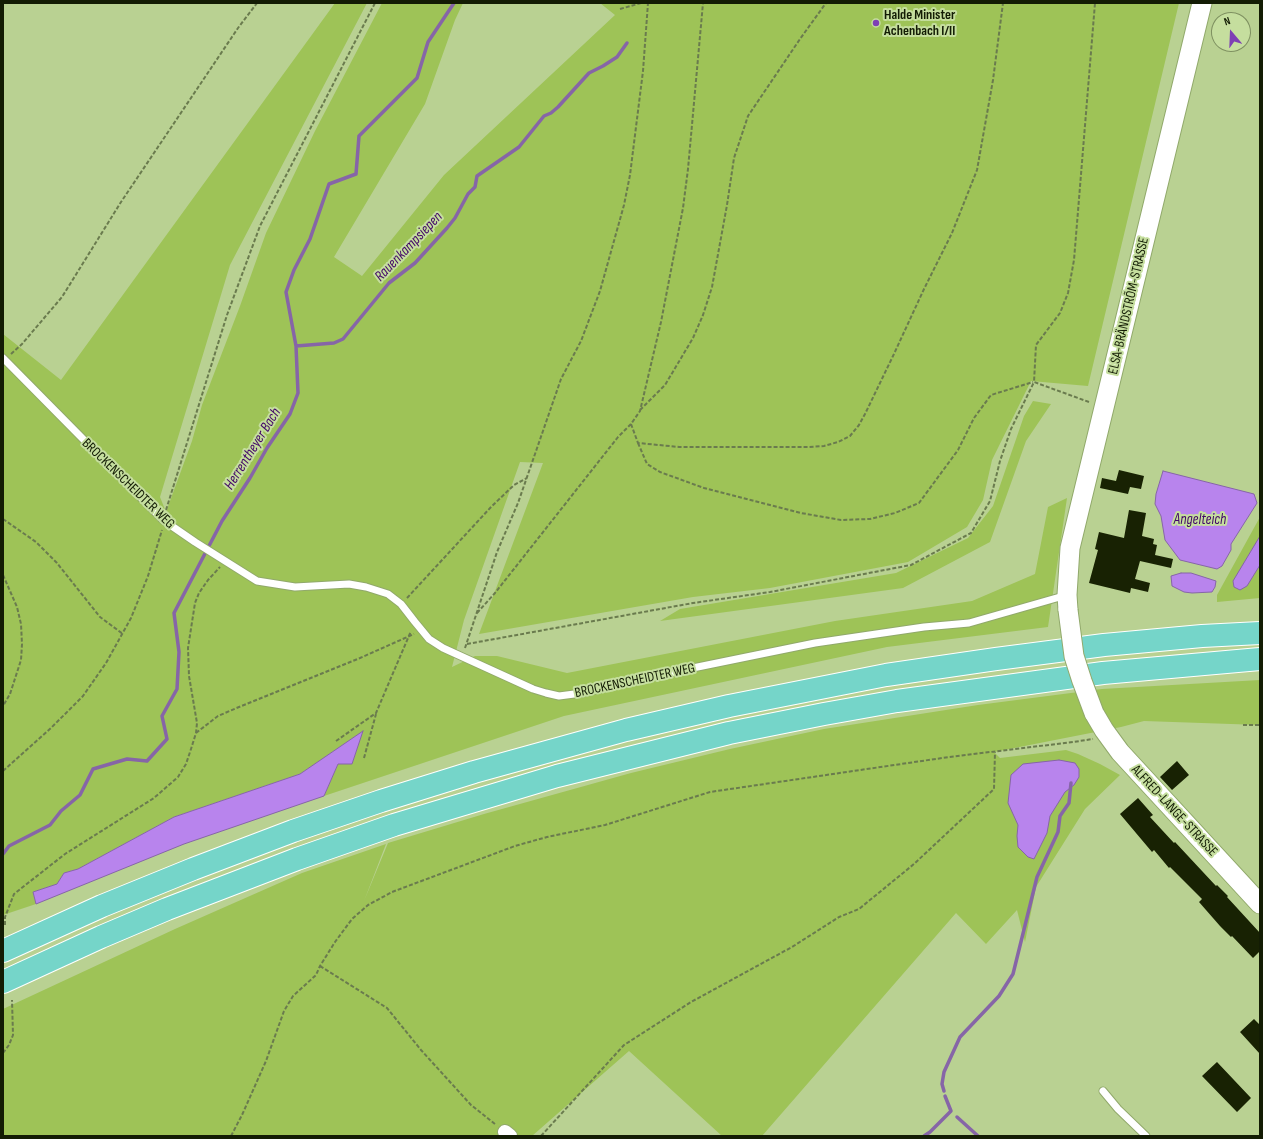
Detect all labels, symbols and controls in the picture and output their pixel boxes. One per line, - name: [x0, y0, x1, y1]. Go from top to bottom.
- place label: Halde Minister Achenbach I/II: [884, 7, 955, 40]
- north arrow: [1211, 12, 1251, 52]
- text: N: [1222, 14, 1232, 28]
- marker: Halde Minister Achenbach I/II: [871, 18, 881, 28]
- water label: Rauenkampsiepen: [371, 208, 447, 286]
- street label: ELSA-BRÄNDSTRÖM-STRASSE: [1105, 236, 1153, 376]
- water label: Herrentheyer Bach: [221, 405, 285, 493]
- street label: BROCKENSCHEIDTER WEG: [78, 435, 178, 533]
- water label: Angelteich: [1174, 511, 1226, 529]
- street label: BROCKENSCHEIDTER WEG: [573, 660, 697, 702]
- street label: ALFRED-LANGE-STRASSE: [1127, 762, 1221, 860]

